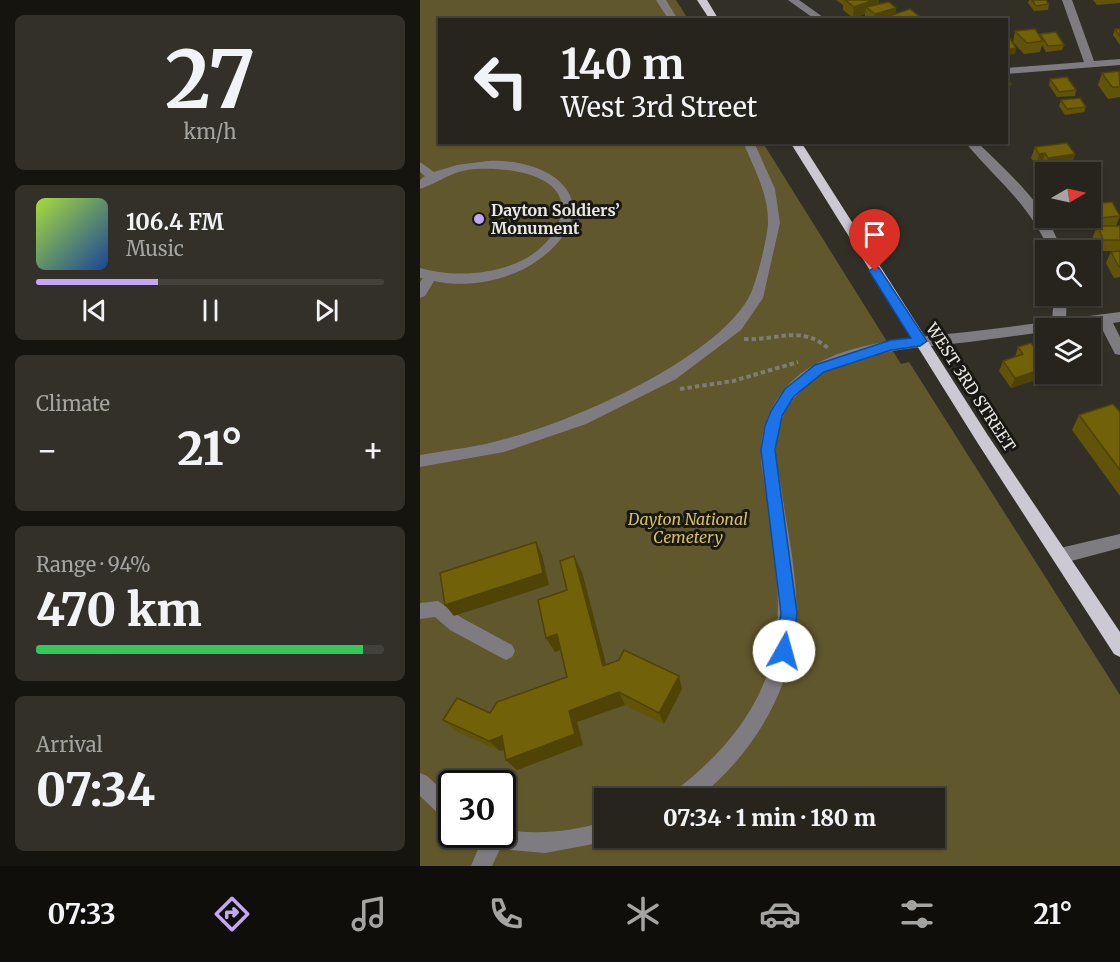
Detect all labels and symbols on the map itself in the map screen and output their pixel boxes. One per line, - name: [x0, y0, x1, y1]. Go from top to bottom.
- north arrow: [1035, 162, 1101, 228]
- place label: Dayton Soldiers’ Monument: [491, 200, 620, 238]
- pin: [849, 209, 900, 271]
- marker: Dayton Soldiers’ Monument: [472, 212, 486, 226]
- street label: WEST 3RD STREET: [921, 318, 1020, 455]
- park label: Dayton National Cemetery: [627, 509, 748, 547]
- position arrow: [752, 619, 816, 683]
- speed limit sign: 30: [438, 770, 516, 848]

